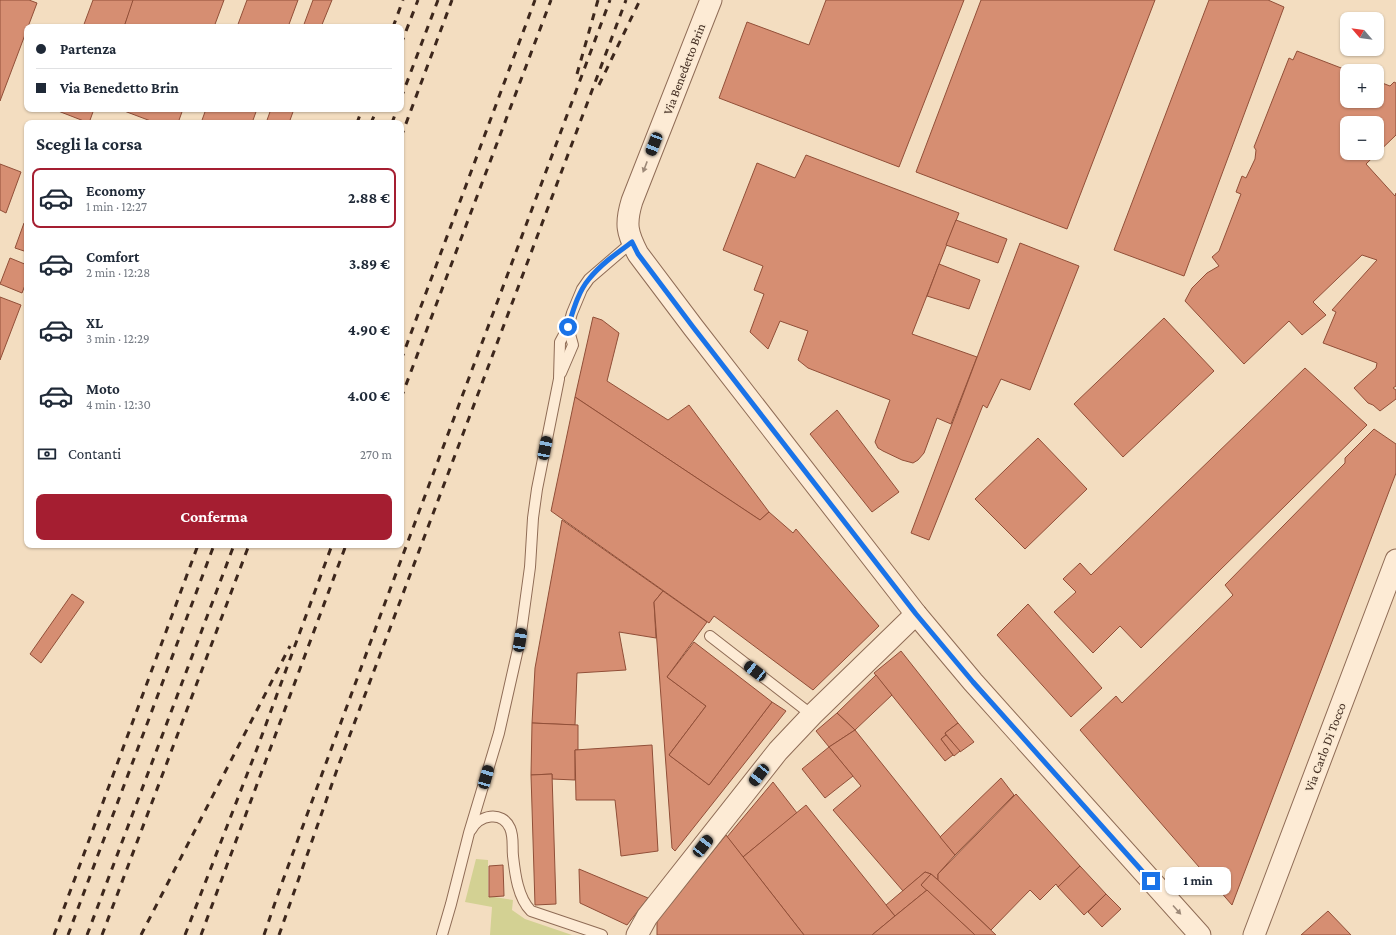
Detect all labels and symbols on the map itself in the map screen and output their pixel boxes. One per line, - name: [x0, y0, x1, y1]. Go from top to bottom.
- north arrow: [1340, 12, 1384, 56]
- street label: Via Benedetto Brin: [660, 21, 708, 117]
- car: [644, 131, 664, 157]
- one-way arrow: [642, 161, 648, 173]
- route start: [559, 318, 577, 336]
- car: [537, 435, 553, 461]
- car: [512, 627, 528, 653]
- car: [742, 659, 768, 683]
- street label: Via Carlo Di Tocco: [1301, 700, 1349, 794]
- car: [747, 762, 771, 788]
- car: [477, 764, 495, 790]
- car: [691, 833, 715, 859]
- callout: 1 min: [1165, 867, 1231, 895]
- route end: [1142, 872, 1160, 890]
- one-way arrow: [1173, 904, 1182, 915]

